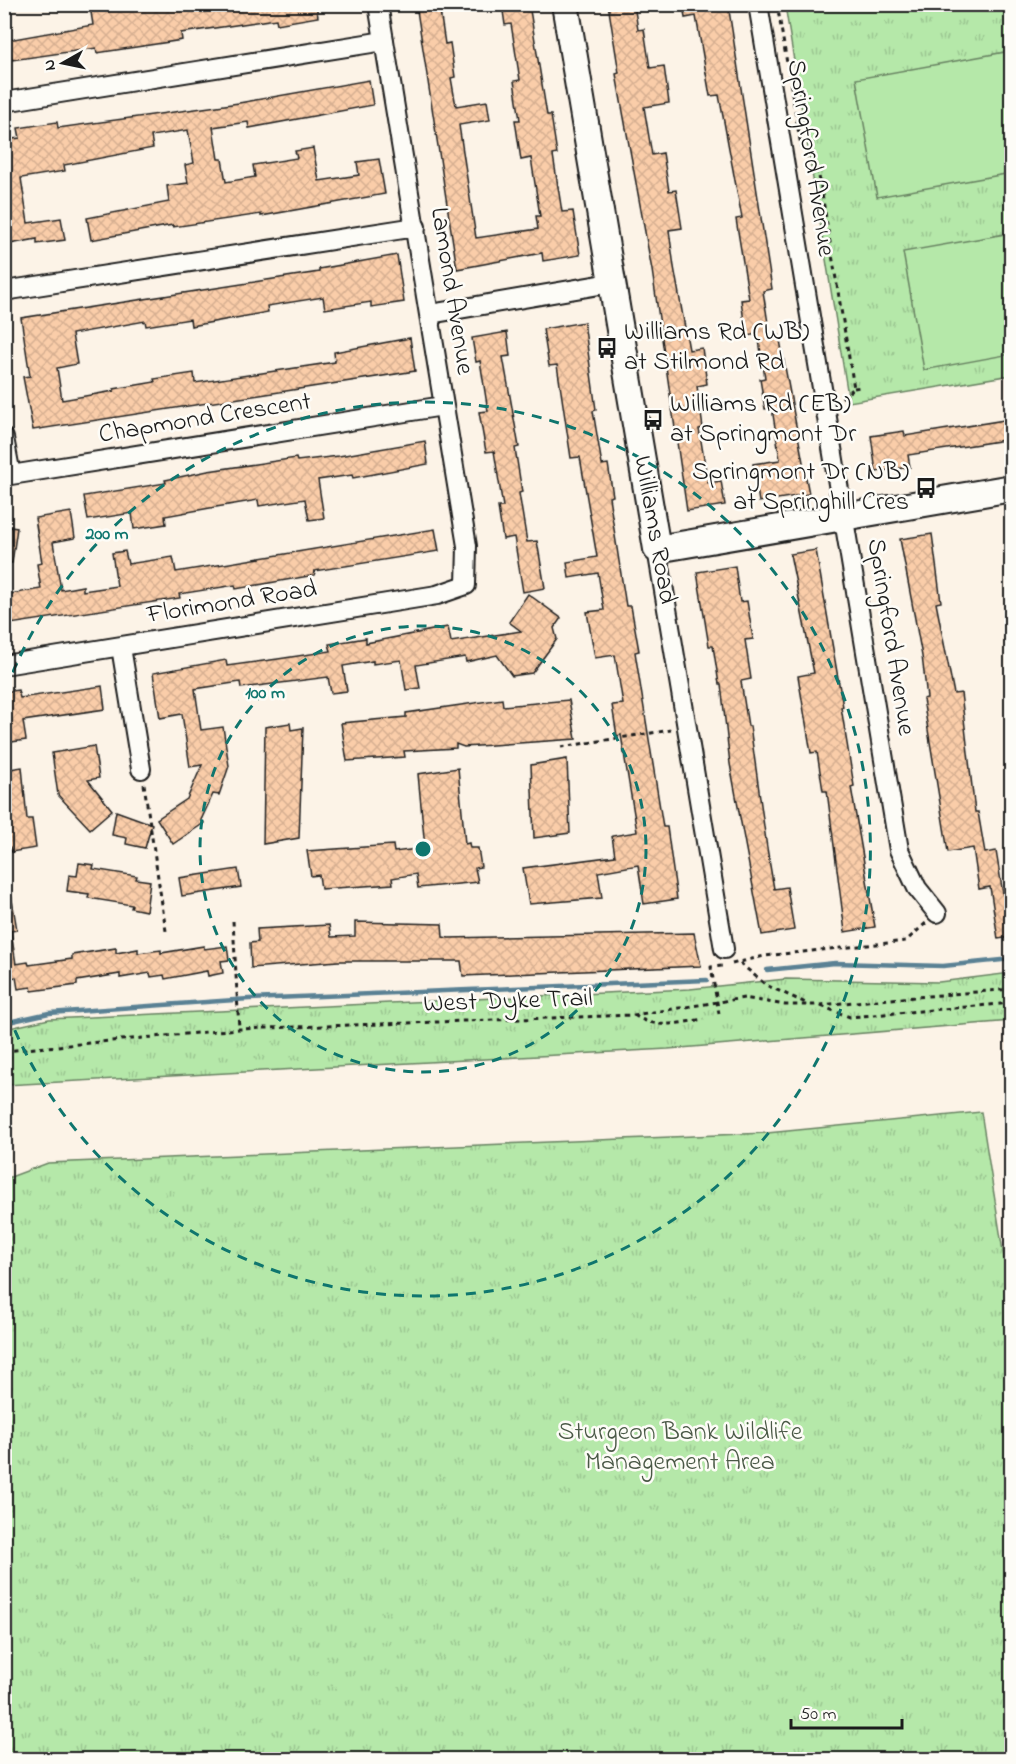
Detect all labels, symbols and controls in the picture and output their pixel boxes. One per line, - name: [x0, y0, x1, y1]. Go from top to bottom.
- north arrow: [33, 33, 93, 93]
- street label: Springford Avenue: [776, 57, 844, 260]
- text: N: [37, 58, 63, 72]
- street label: Lamond Avenue: [419, 205, 483, 378]
- place label: Williams Rd (WB) at Stilmond Rd: [624, 314, 810, 382]
- bus stop icon: Williams Rd (WB) at Stilmond Rd: [595, 336, 619, 360]
- street label: Chapmond Crescent: [96, 383, 314, 455]
- place label: Williams Rd (EB) at Springmont Dr: [670, 386, 857, 454]
- bus stop icon: Williams Rd (EB) at Springmont Dr: [641, 408, 665, 432]
- street label: Williams Road: [622, 453, 686, 608]
- place label: Springmont Dr (NB) at Springhill Cres: [692, 454, 909, 522]
- bus stop icon: Springmont Dr (NB) at Springhill Cres: [914, 476, 938, 500]
- text: 200 m: [85, 522, 129, 548]
- street label: Springford Avenue: [856, 536, 924, 739]
- street label: Florimond Road: [143, 571, 320, 635]
- text: 100 m: [245, 681, 285, 707]
- centre of rings: [413, 839, 433, 859]
- street label: West Dyke Trail: [423, 980, 593, 1024]
- park label: Sturgeon Bank Wildlife Management Area: [558, 1414, 803, 1482]
- scale bar: [791, 1692, 902, 1730]
- text: 50 m: [800, 1702, 837, 1728]

